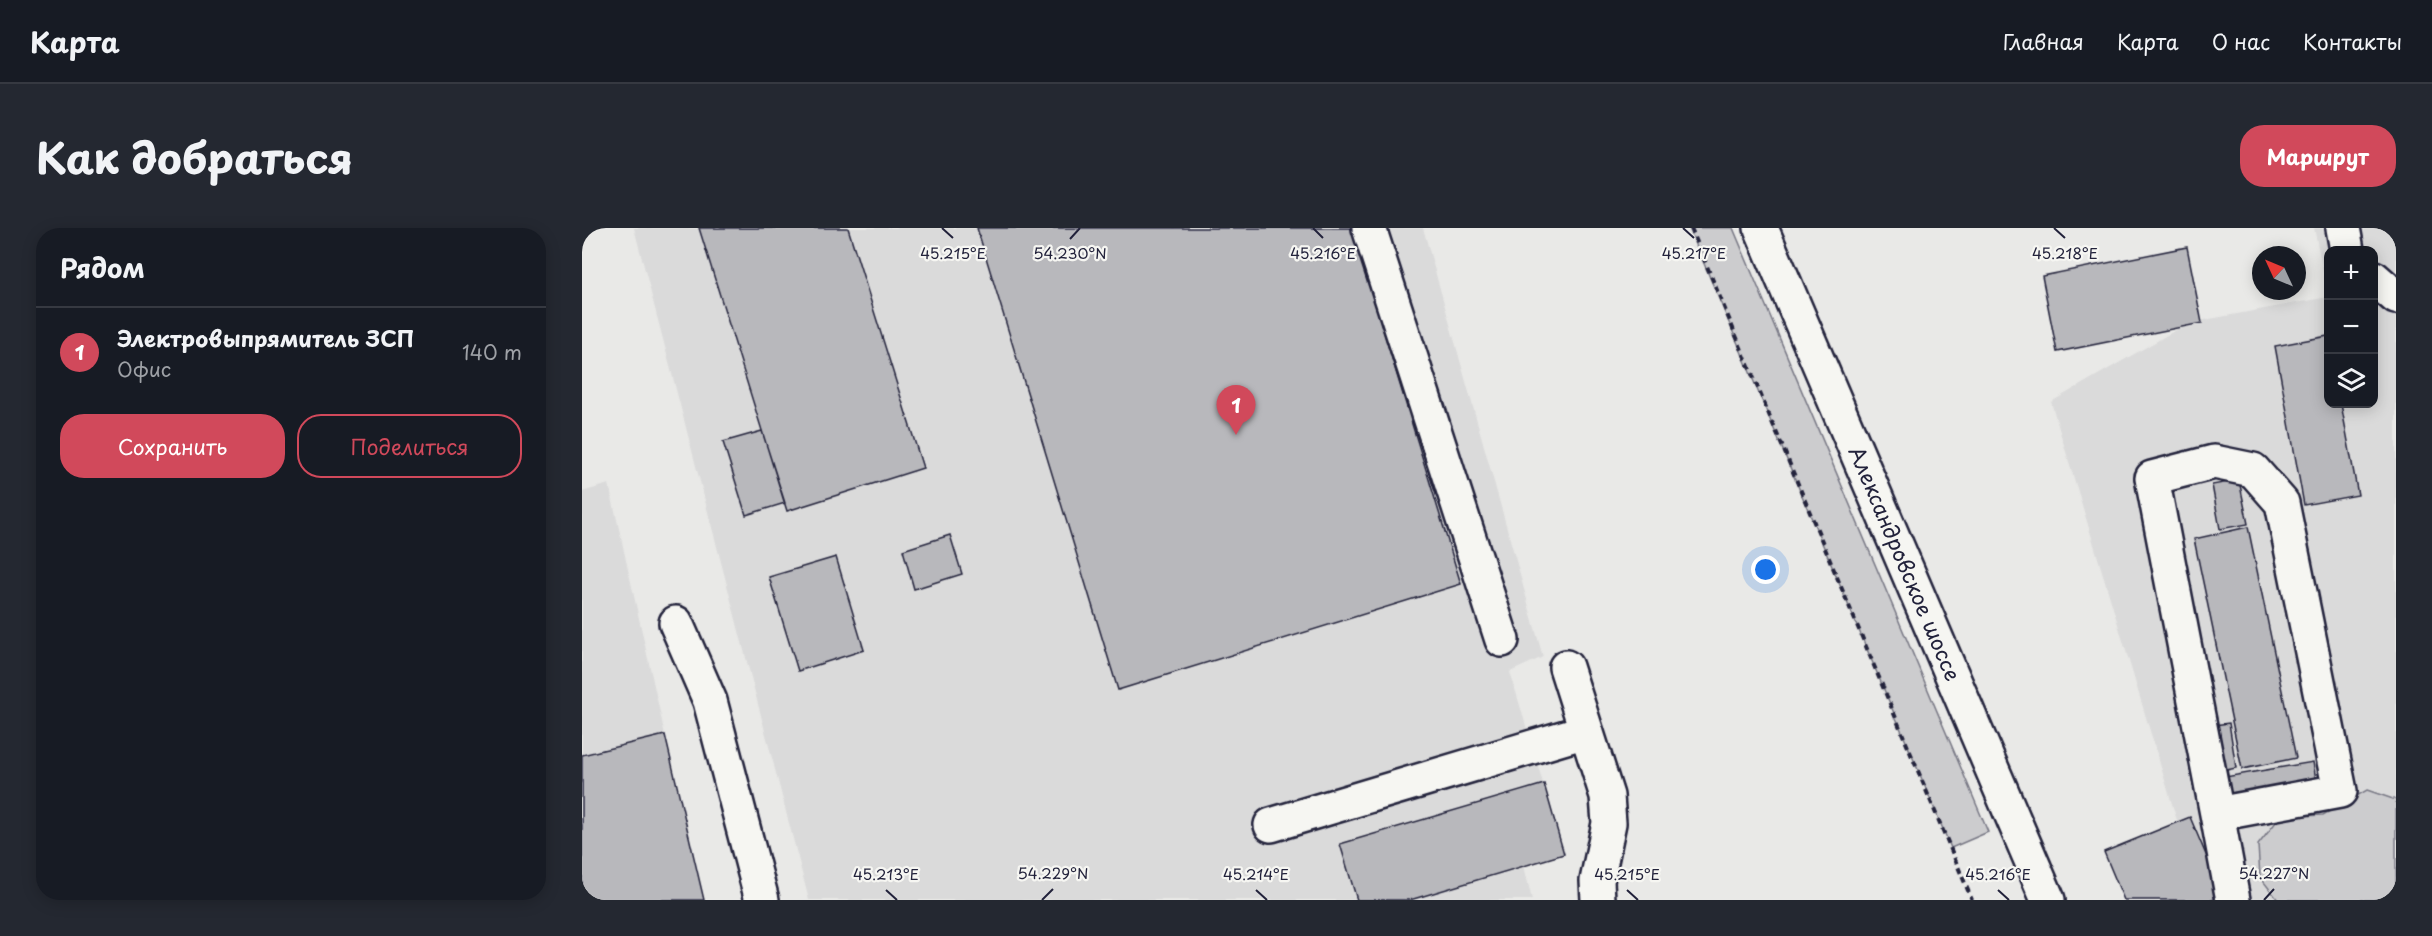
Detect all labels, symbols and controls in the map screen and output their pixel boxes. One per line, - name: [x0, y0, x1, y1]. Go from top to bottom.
- text: Карта: [30, 20, 120, 63]
- text: Главная: [2003, 25, 2084, 57]
- text: Карта: [2117, 25, 2179, 57]
- text: О нас: [2212, 25, 2270, 57]
- text: Контакты: [2303, 25, 2402, 57]
- text: Как добраться: [36, 125, 353, 188]
- button: Маршрут: [2240, 125, 2396, 187]
- text: 45.215°E: [920, 241, 986, 264]
- text: 54.230°N: [1033, 241, 1107, 264]
- text: 45.216°E: [1290, 241, 1356, 264]
- text: 45.217°E: [1662, 241, 1726, 264]
- text: 45.218°E: [2032, 241, 2098, 264]
- north arrow: [2252, 246, 2306, 300]
- map controls: [2324, 246, 2378, 408]
- button: +: [2324, 246, 2378, 300]
- text: Рядом: [60, 248, 145, 287]
- button: −: [2324, 300, 2378, 354]
- text: Электровыпрямитель ЗСП: [117, 321, 414, 354]
- text: 1: [75, 337, 84, 367]
- text: 140 m: [462, 337, 522, 367]
- text: Офис: [117, 354, 171, 384]
- button: layers: [2324, 354, 2378, 408]
- pin: 1: [1216, 386, 1256, 435]
- button: Сохранить: [60, 414, 285, 478]
- button: Поделиться: [297, 414, 522, 478]
- street label: Александровское шоссе: [1842, 441, 1970, 686]
- your location: [1751, 555, 1780, 584]
- text: 54.229°N: [1018, 861, 1089, 884]
- text: 54.227°N: [2239, 861, 2309, 884]
- text: 45.213°E: [853, 862, 919, 885]
- text: 45.214°E: [1223, 862, 1289, 885]
- text: 45.215°E: [1594, 862, 1660, 885]
- text: 45.216°E: [1965, 862, 2031, 885]

